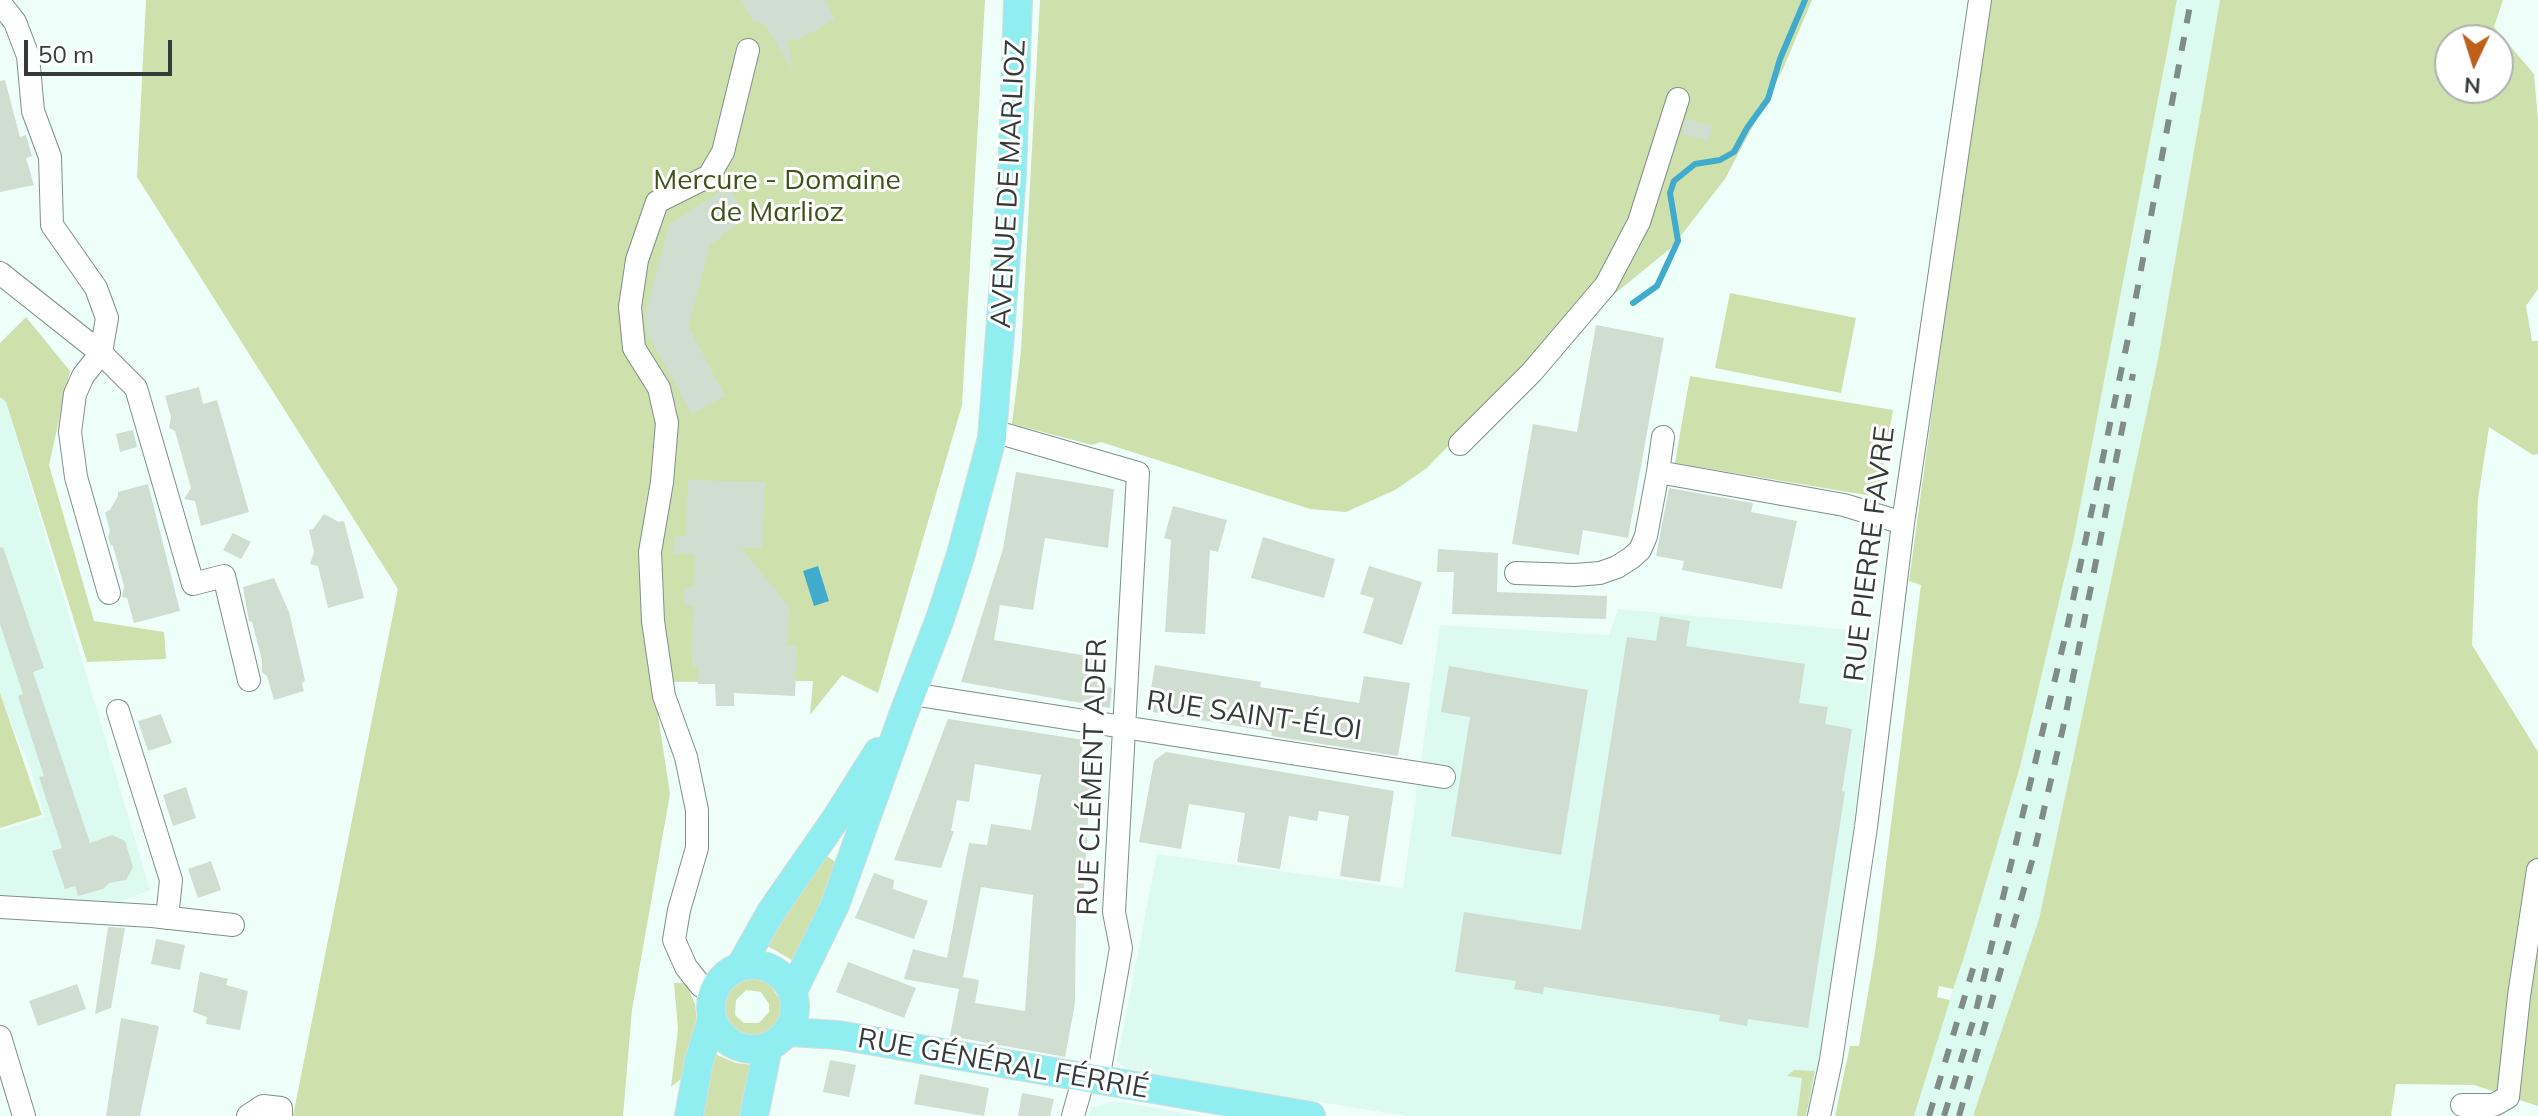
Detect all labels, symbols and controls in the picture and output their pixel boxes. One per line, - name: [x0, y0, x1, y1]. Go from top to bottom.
- scale bar: [28, 24, 176, 74]
- north arrow: [2434, 24, 2514, 104]
- text: 50 m: [38, 39, 94, 69]
- street label: AVENUE DE MARLIOZ: [985, 39, 1033, 329]
- text: N: [2463, 71, 2482, 100]
- park label: Mercure - Domaine de Marlioz: [653, 164, 901, 230]
- street label: RUE PIERRE FAVRE: [1838, 425, 1902, 683]
- street label: RUE CLÉMENT ADER: [1071, 638, 1115, 916]
- street label: RUE SAINT-ÉLOI: [1144, 684, 1364, 748]
- street label: RUE GÉNÉRAL FÉRRIÉ: [855, 1022, 1151, 1106]

